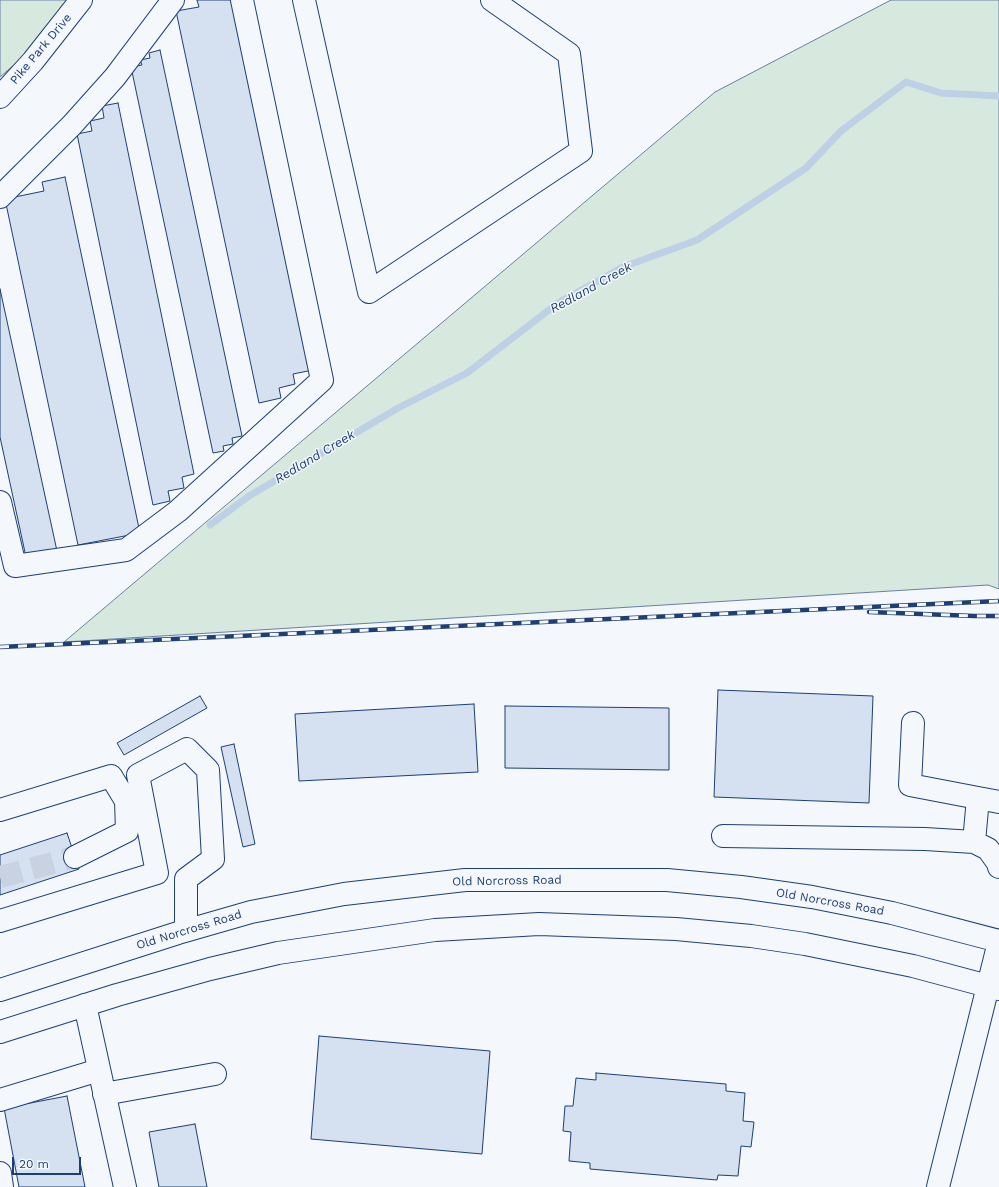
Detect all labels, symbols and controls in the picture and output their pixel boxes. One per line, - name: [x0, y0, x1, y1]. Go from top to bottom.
- street label: Pike Park Drive: [7, 11, 75, 87]
- water label: Redland Creek: [547, 259, 635, 317]
- water label: Redland Creek: [272, 427, 358, 487]
- street label: Old Norcross Road: [452, 873, 562, 889]
- street label: Old Norcross Road: [775, 885, 885, 919]
- street label: Old Norcross Road: [135, 907, 243, 953]
- scale bar: [14, 1149, 83, 1175]
- text: 20 m: [19, 1157, 49, 1171]

